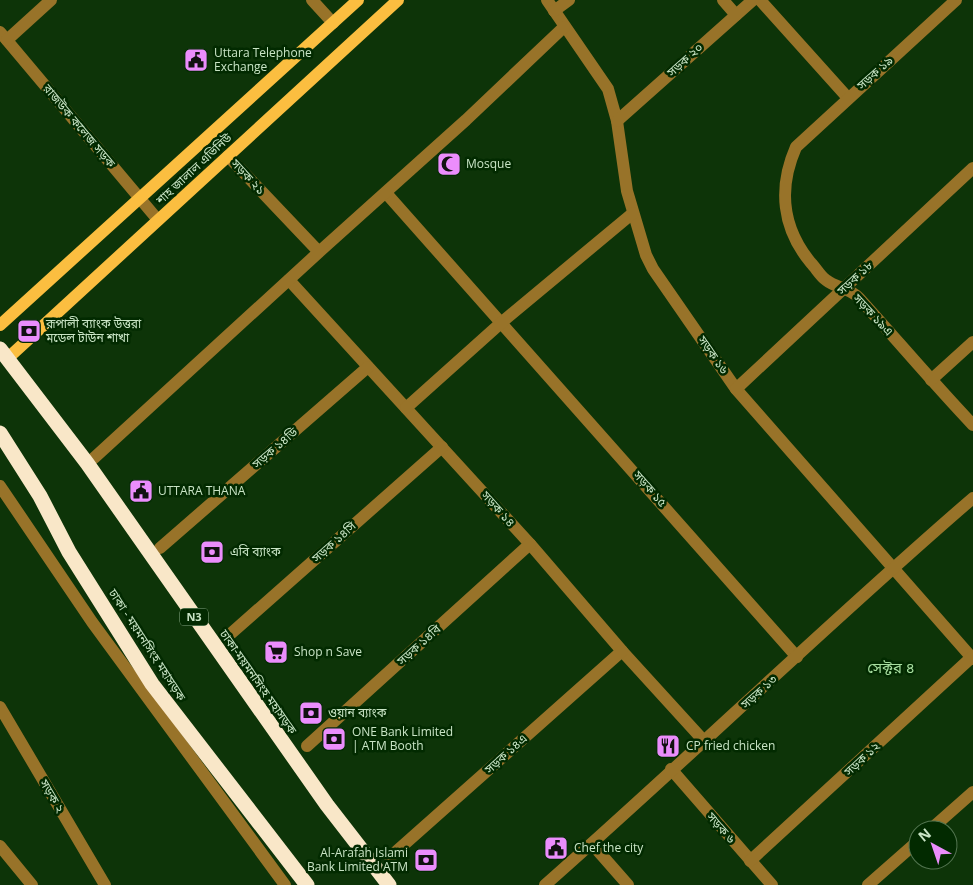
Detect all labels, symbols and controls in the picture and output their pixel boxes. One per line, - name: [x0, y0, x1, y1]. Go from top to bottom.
- street label: সড়ক ২০: [662, 39, 706, 81]
- place label: Uttara Telephone Exchange: [214, 44, 312, 75]
- public building icon: Uttara Telephone Exchange: [183, 47, 209, 73]
- street label: সড়ক ১৯: [852, 52, 896, 94]
- street label: রাজউক কলেজ সড়ক: [39, 80, 120, 171]
- street label: শাহ জালাল এভিনিউ: [151, 129, 235, 209]
- mosque icon: Mosque: [436, 151, 462, 177]
- street label: সড়ক ২১: [227, 154, 269, 198]
- place label: Mosque: [466, 155, 511, 172]
- street label: সড়ক ১৮: [832, 257, 876, 299]
- street label: সড়ক ১৯এ: [849, 289, 897, 339]
- place label: রূপালী ব্যাংক উত্তরা মডেল টাউন শাখা: [45, 315, 142, 346]
- bank icon: রূপালী ব্যাংক উত্তরা মডেল টাউন শাখা: [16, 318, 42, 344]
- street label: সড়ক ১৬: [694, 331, 733, 377]
- street label: সড়ক ১৪ডি: [248, 423, 301, 473]
- street label: সড়ক ১৫: [629, 466, 671, 510]
- public building icon: UTTARA THANA: [128, 478, 154, 504]
- place label: UTTARA THANA: [158, 482, 246, 499]
- street label: সড়ক ১৪: [477, 486, 519, 530]
- street label: সড়ক ১৪সি: [307, 517, 360, 567]
- bank icon: এবি ব্যাংক: [199, 539, 225, 565]
- place label: এবি ব্যাংক: [230, 543, 281, 560]
- street label: ঢাকা - ময়মনসিংহ মহাসড়ক: [104, 585, 190, 704]
- road number: N3: [180, 608, 208, 626]
- street label: সড়ক ১৪বি: [392, 620, 445, 669]
- street label: ঢাকা-ময়মনসিংহ মহাসড়ক: [215, 625, 301, 738]
- supermarket icon: Shop n Save: [263, 639, 289, 665]
- place label: Shop n Save: [294, 643, 362, 660]
- district label: সেক্টর ৪: [867, 657, 915, 677]
- street label: সড়ক ১৩: [736, 671, 780, 713]
- bank icon: ওয়ান ব্যাংক: [298, 700, 324, 726]
- place label: ওয়ান ব্যাংক: [328, 704, 387, 721]
- place label: ONE Bank Limited | ATM Booth: [352, 723, 453, 754]
- bank icon: ONE Bank Limited | ATM Booth: [321, 726, 347, 752]
- street label: সড়ক ১৪এ: [480, 730, 531, 778]
- restaurant icon: CP fried chicken: [655, 733, 681, 759]
- place label: CP fried chicken: [686, 737, 775, 754]
- street label: সড়ক ১২: [839, 738, 883, 780]
- street label: সড়ক ২: [36, 775, 69, 816]
- street label: সড়ক ৬: [703, 808, 740, 847]
- north arrow: [908, 820, 958, 870]
- text: N: [914, 824, 935, 846]
- public building icon: Chef the city: [543, 835, 569, 861]
- place label: Chef the city: [574, 839, 644, 856]
- place label: Al-Arafah Islami Bank Limited ATM: [307, 844, 408, 875]
- bank icon: Al-Arafah Islami Bank Limited ATM: [413, 847, 439, 873]

